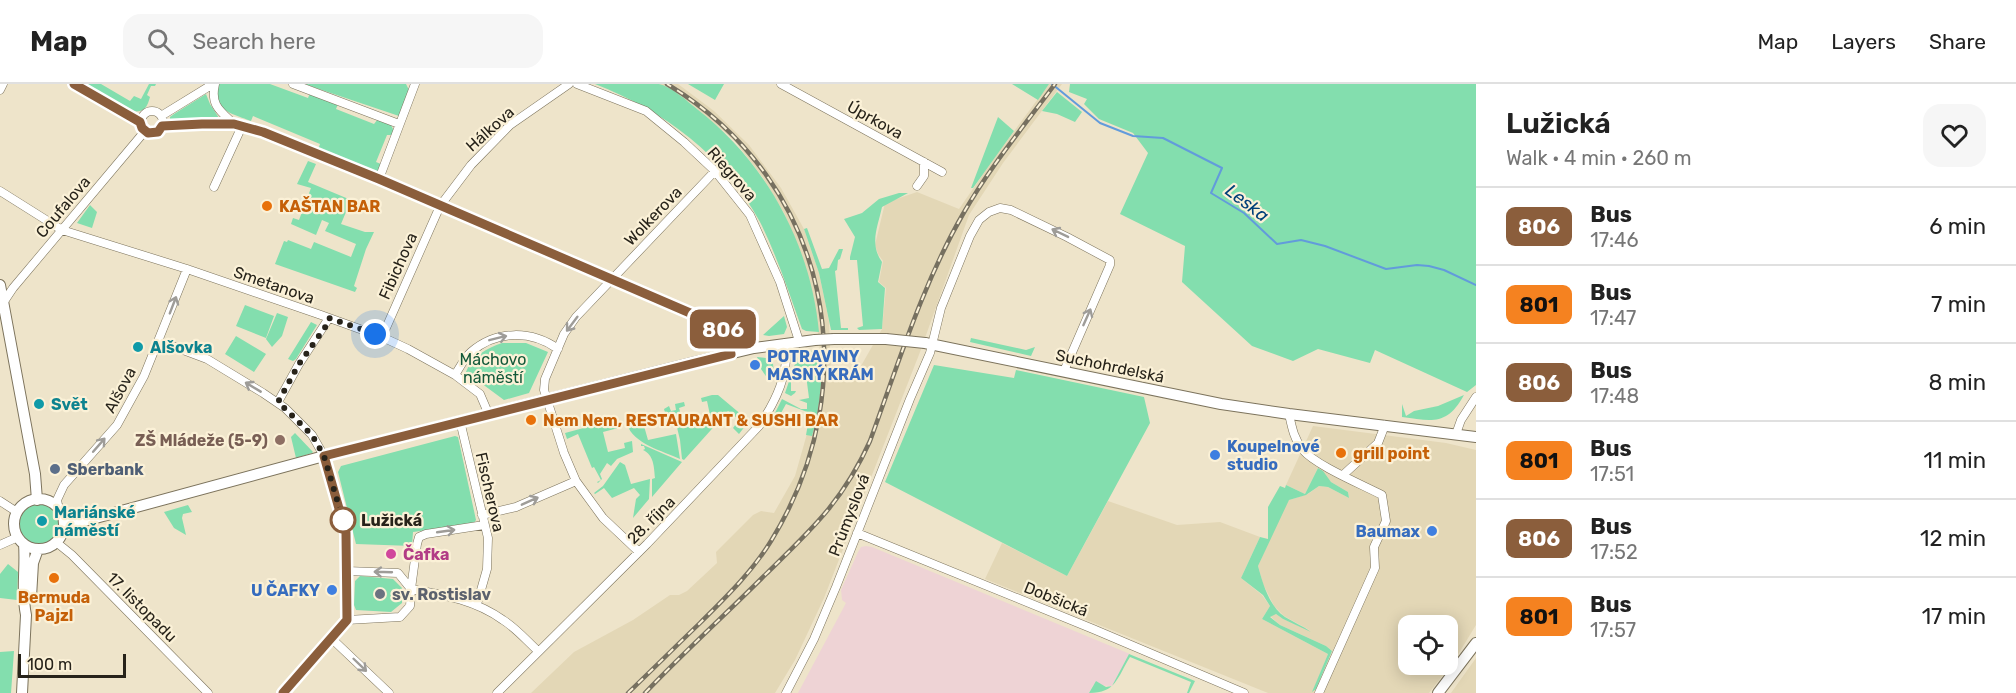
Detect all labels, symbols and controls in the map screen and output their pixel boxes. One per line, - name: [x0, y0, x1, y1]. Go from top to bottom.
- search box: [123, 14, 543, 68]
- text: Map: [30, 25, 87, 58]
- icon: search: [144, 25, 177, 58]
- text: Search here: [192, 28, 316, 55]
- text: Map: [1757, 29, 1798, 54]
- text: Layers: [1831, 29, 1896, 54]
- text: Share: [1929, 29, 1986, 54]
- street label: Úprkova: [844, 96, 907, 143]
- street label: Hálkova: [462, 102, 518, 156]
- button: heart: [1923, 104, 1986, 167]
- text: Lužická: [1506, 107, 1611, 140]
- street label: Riegrova: [703, 143, 761, 205]
- text: Walk · 4 min · 260 m: [1506, 146, 1692, 170]
- street label: Coufalova: [32, 172, 94, 242]
- water label: Leska: [1221, 180, 1273, 227]
- street label: Wolkerova: [620, 183, 686, 249]
- place label: KAŠTAN BAR: [279, 196, 380, 216]
- marker: KAŠTAN BAR: [260, 199, 274, 213]
- text: Bus: [1590, 201, 1632, 228]
- text: 6 min: [1929, 213, 1986, 240]
- text: 806: [1518, 214, 1560, 239]
- one-way arrow: [1051, 227, 1069, 239]
- text: 17:46: [1590, 228, 1639, 252]
- street label: Fibichova: [375, 229, 421, 303]
- street label: Smetanova: [231, 262, 317, 308]
- text: Bus: [1590, 279, 1632, 306]
- text: 7 min: [1931, 291, 1986, 318]
- text: 801: [1520, 292, 1558, 317]
- one-way arrow: [168, 296, 179, 315]
- text: 17:47: [1590, 306, 1636, 330]
- one-way arrow: [1082, 308, 1093, 327]
- line badge: 806: [688, 310, 758, 348]
- one-way arrow: [566, 315, 578, 331]
- text: 806: [702, 317, 744, 342]
- your location: [360, 319, 390, 349]
- one-way arrow: [488, 332, 507, 344]
- place label: Alšovka: [150, 338, 213, 357]
- marker: Alšovka: [131, 340, 145, 354]
- street label: Suchohrdelská: [1054, 345, 1166, 387]
- place label: POTRAVINY MASNÝ KRÁM: [767, 347, 874, 384]
- park label: Máchovo náměstí: [460, 350, 526, 387]
- text: Bus: [1590, 357, 1632, 384]
- marker: POTRAVINY MASNÝ KRÁM: [748, 358, 762, 372]
- street label: Alšova: [100, 364, 140, 416]
- text: 8 min: [1928, 369, 1986, 396]
- text: 806: [1518, 370, 1560, 395]
- one-way arrow: [245, 381, 262, 393]
- text: 17:48: [1590, 384, 1639, 408]
- place label: Svět: [51, 395, 88, 414]
- marker: Svět: [32, 397, 46, 411]
- place label: Nem Nem, RESTAURANT & SUSHI BAR: [543, 411, 838, 430]
- marker: Nem Nem, RESTAURANT & SUSHI BAR: [524, 413, 538, 427]
- place label: ZŠ Mládeže (5-9): [135, 430, 268, 450]
- marker: ZŠ Mládeže (5-9): [273, 433, 287, 447]
- text: Bus: [1590, 435, 1632, 462]
- place label: Koupelnové studio: [1227, 437, 1320, 474]
- one-way arrow: [92, 438, 106, 453]
- place label: grill point: [1353, 444, 1430, 463]
- marker: grill point: [1334, 446, 1348, 460]
- text: 11 min: [1924, 447, 1986, 474]
- marker: Koupelnové studio: [1208, 448, 1222, 462]
- text: 801: [1520, 448, 1558, 473]
- street label: Fischerova: [472, 450, 508, 534]
- place label: Sberbank: [67, 460, 144, 479]
- marker: Sberbank: [48, 462, 62, 476]
- text: 17:51: [1590, 462, 1634, 486]
- street label: Průmyslová: [825, 471, 873, 559]
- street label: 28. října: [623, 492, 679, 548]
- one-way arrow: [520, 495, 538, 507]
- place label: Mariánské náměstí: [54, 503, 136, 540]
- marker: Lužická: [330, 507, 356, 533]
- place label: Lužická: [361, 511, 422, 530]
- text: Bus: [1590, 513, 1632, 540]
- marker: Mariánské náměstí: [35, 514, 49, 528]
- place label: Baumax: [1356, 522, 1421, 541]
- marker: Baumax: [1425, 524, 1439, 538]
- text: 12 min: [1920, 525, 1986, 552]
- one-way arrow: [435, 526, 455, 537]
- text: 806: [1518, 526, 1560, 551]
- text: 17:52: [1590, 540, 1638, 564]
- place label: Čafka: [403, 544, 449, 564]
- marker: Čafka: [384, 547, 398, 561]
- one-way arrow: [374, 566, 394, 578]
- street label: 17. listopadu: [103, 568, 181, 646]
- marker: Bermuda Pajzl: [47, 571, 61, 585]
- street label: Dobšická: [1021, 578, 1091, 620]
- place label: U ČAFKY: [251, 580, 320, 600]
- marker: U ČAFKY: [325, 583, 339, 597]
- place label: sv. Rostislav: [392, 585, 491, 604]
- marker: sv. Rostislav: [373, 587, 387, 601]
- place label: Bermuda Pajzl: [18, 588, 90, 625]
- text: Bus: [1590, 591, 1632, 618]
- text: 17 min: [1922, 603, 1986, 630]
- text: 801: [1520, 604, 1558, 629]
- map controls: [1398, 615, 1458, 675]
- button: locate: [1398, 615, 1458, 675]
- text: 17:57: [1590, 618, 1636, 642]
- scale bar: [18, 651, 126, 678]
- text: 100 m: [27, 655, 72, 674]
- one-way arrow: [353, 658, 368, 673]

